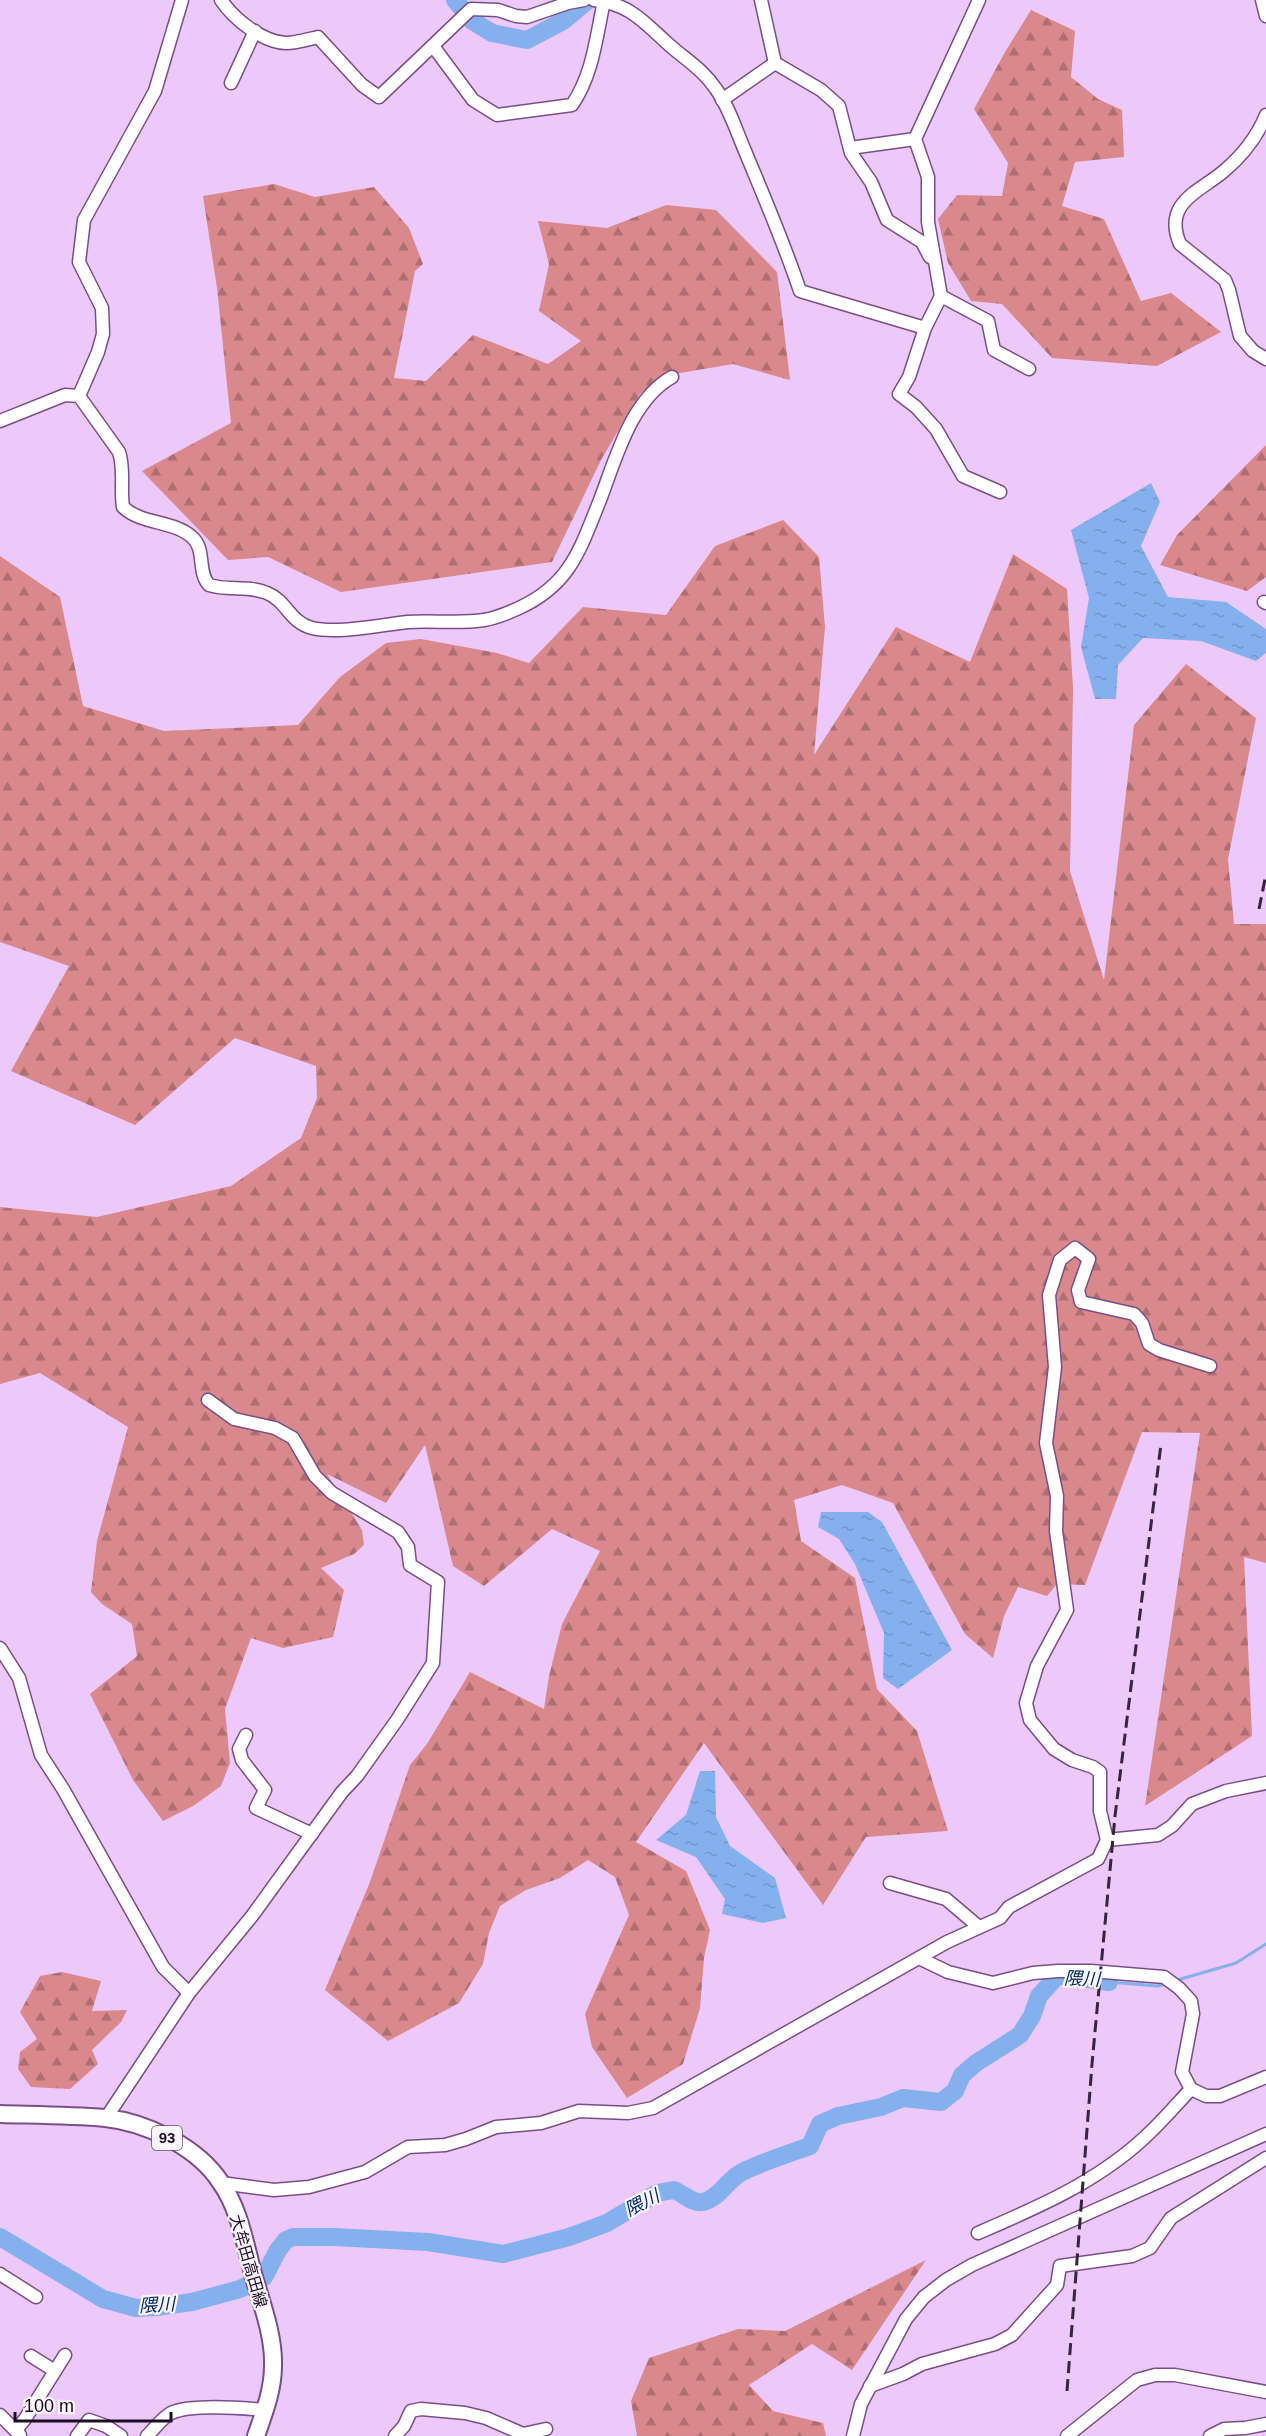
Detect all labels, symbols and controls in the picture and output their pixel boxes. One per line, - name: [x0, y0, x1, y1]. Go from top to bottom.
- water label: 隈川: [1064, 1968, 1102, 1990]
- road number: 93: [152, 2126, 182, 2150]
- water label: 隈川: [621, 2185, 664, 2220]
- street label: 大牟田高田線: [227, 2213, 270, 2310]
- water label: 隈川: [139, 2294, 177, 2316]
- scale bar: [15, 2385, 171, 2423]
- text: 100 m: [24, 2396, 74, 2416]

